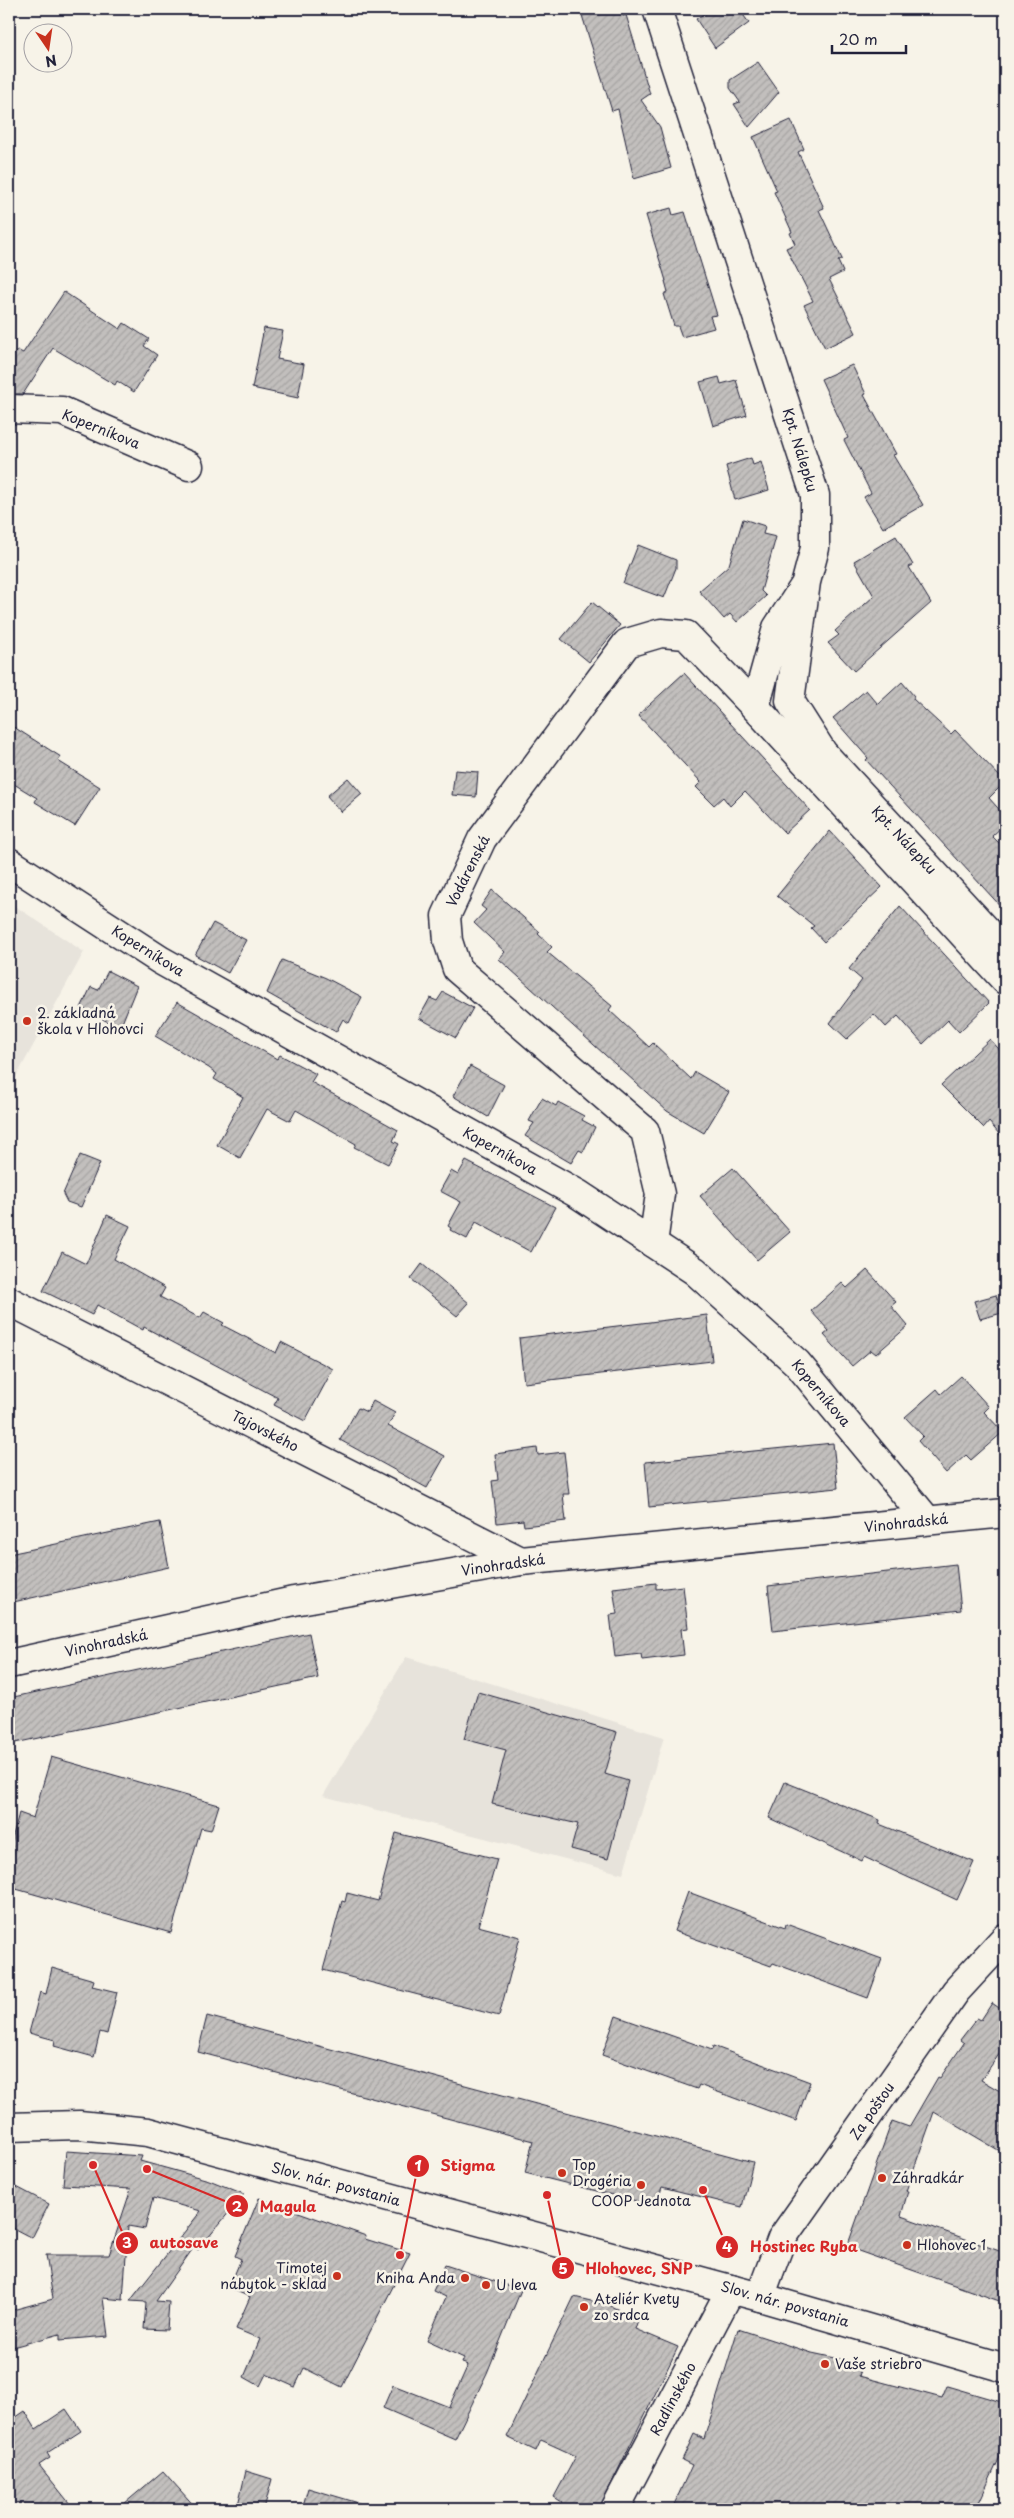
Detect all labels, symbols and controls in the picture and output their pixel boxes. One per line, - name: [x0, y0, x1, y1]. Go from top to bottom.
- north arrow: [22, 22, 72, 72]
- scale bar: [832, 22, 905, 54]
- text: 20 m: [839, 27, 878, 50]
- text: N: [43, 50, 59, 73]
- street label: Koperníkova: [59, 403, 144, 454]
- street label: Kpt. Nálepku: [778, 405, 823, 494]
- street label: Kpt. Nálepku: [867, 801, 942, 879]
- street label: Vodárenská: [440, 831, 495, 910]
- street label: Koperníkova: [108, 920, 189, 982]
- place label: 2. základná škola v Hlohovci: [37, 1002, 144, 1039]
- marker: 2. základná škola v Hlohovci: [21, 1015, 33, 1027]
- street label: Koperníkova: [459, 1121, 542, 1180]
- street label: Koperníkova: [787, 1354, 856, 1431]
- street label: Tajovského: [228, 1405, 303, 1456]
- street label: Vinohradská: [863, 1508, 949, 1537]
- street label: Vinohradská: [460, 1548, 546, 1581]
- street label: Vinohradská: [63, 1623, 149, 1662]
- street label: Za poštou: [844, 2078, 899, 2144]
- callout: Stigma: [406, 2151, 506, 2181]
- text: 1: [414, 2153, 422, 2176]
- text: Stigma: [441, 2153, 495, 2176]
- place label: Top Drogéria: [572, 2154, 632, 2191]
- street label: Slov. nár. povstania: [269, 2156, 404, 2211]
- marker: Top Drogéria: [556, 2167, 568, 2179]
- place label: Záhradkár: [892, 2167, 964, 2188]
- marker: Záhradkár: [876, 2172, 888, 2184]
- marker: COOP Jednota: [635, 2179, 647, 2191]
- place label: COOP Jednota: [591, 2190, 691, 2211]
- callout: Magula: [225, 2191, 327, 2221]
- text: 2: [232, 2194, 243, 2217]
- text: Magula: [260, 2194, 316, 2217]
- callout: autosave: [115, 2228, 229, 2258]
- text: 3: [122, 2230, 132, 2253]
- text: autosave: [150, 2230, 218, 2253]
- callout: Hostinec Ryba: [715, 2232, 868, 2262]
- text: 4: [722, 2234, 732, 2257]
- text: Hostinec Ryba: [750, 2234, 858, 2257]
- place label: Hlohovec 1: [917, 2234, 986, 2255]
- marker: Hlohovec 1: [901, 2239, 913, 2251]
- callout: Hlohovec, SNP: [550, 2253, 702, 2283]
- text: 5: [558, 2256, 568, 2279]
- text: Hlohovec, SNP: [585, 2256, 693, 2279]
- place label: Timotej nábytok - sklad: [220, 2257, 327, 2294]
- place label: Kniha Anda: [376, 2267, 455, 2288]
- marker: Timotej nábytok - sklad: [331, 2270, 343, 2282]
- marker: Kniha Anda: [459, 2272, 471, 2284]
- place label: U leva: [496, 2274, 537, 2295]
- street label: Slov. nár. povstania: [718, 2275, 853, 2332]
- marker: U leva: [480, 2279, 492, 2291]
- place label: Ateliér Kvety zo srdca: [594, 2288, 680, 2325]
- marker: Ateliér Kvety zo srdca: [578, 2301, 590, 2313]
- place label: Vaše striebro: [835, 2353, 922, 2374]
- street label: Radlinského: [644, 2358, 701, 2439]
- marker: Vaše striebro: [819, 2358, 831, 2370]

